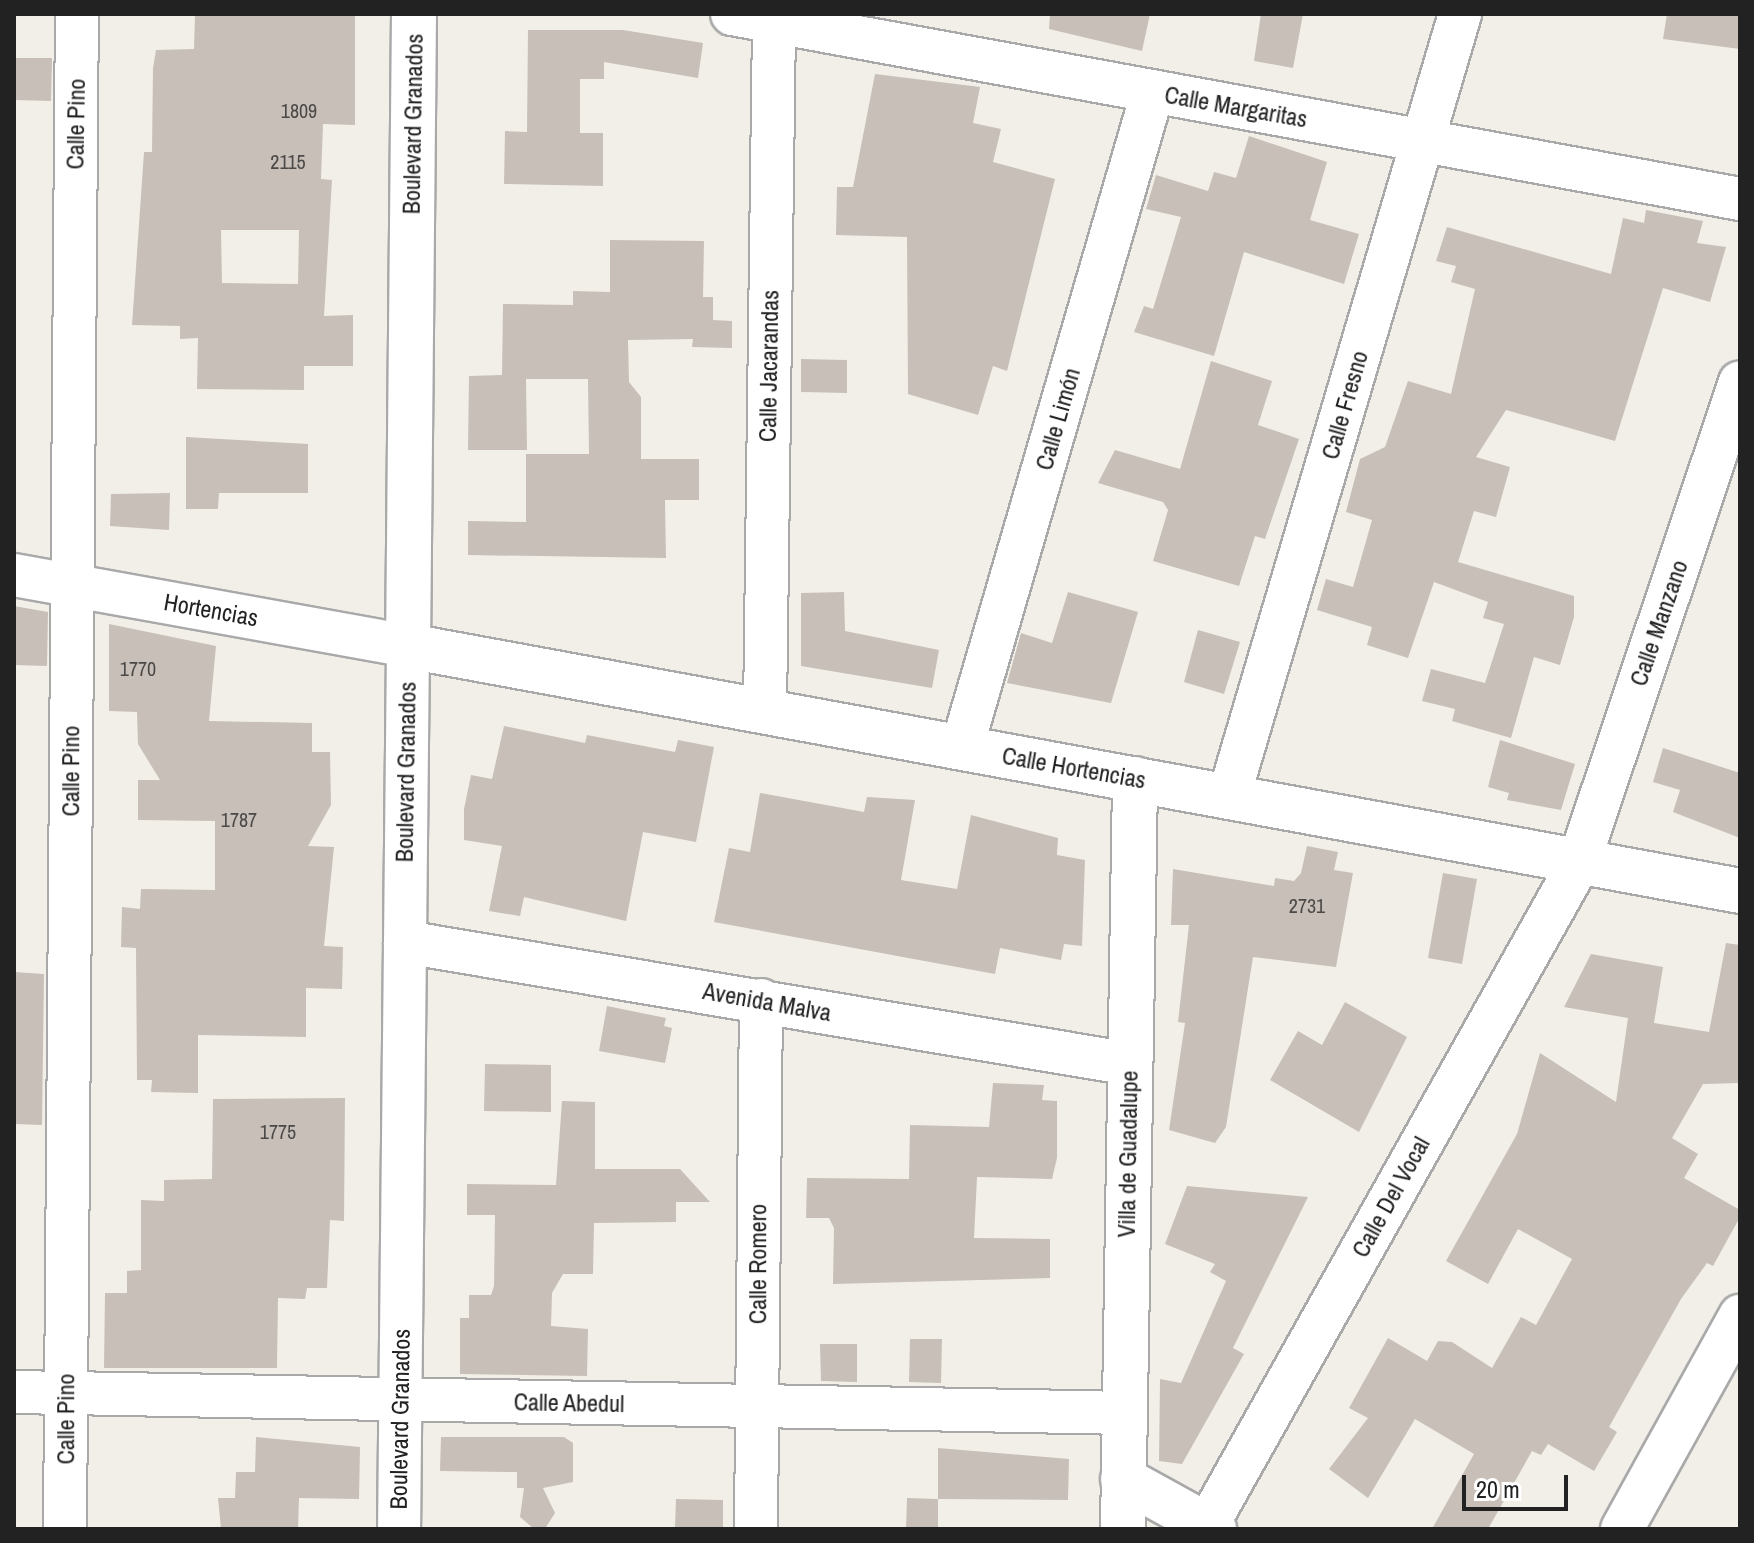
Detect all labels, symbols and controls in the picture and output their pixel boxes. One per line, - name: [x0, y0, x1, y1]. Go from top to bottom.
- street label: Boulevard Granados: [397, 34, 429, 214]
- street label: Calle Pino: [61, 78, 91, 170]
- street label: Calle Margaritas: [1162, 80, 1310, 134]
- house number: 1809: [281, 98, 317, 122]
- house number: 2115: [270, 149, 306, 173]
- street label: Calle Jacarandas: [753, 290, 785, 442]
- street label: Calle Fresno: [1316, 347, 1374, 463]
- street label: Calle Limón: [1030, 365, 1086, 473]
- street label: Calle Manzano: [1624, 556, 1694, 690]
- street label: Hortencias: [162, 588, 260, 632]
- house number: 1770: [120, 656, 156, 680]
- street label: Boulevard Granados: [390, 682, 422, 862]
- street label: Calle Pino: [57, 726, 85, 816]
- street label: Calle Hortencias: [1000, 741, 1148, 795]
- house number: 1787: [221, 807, 257, 831]
- house number: 2731: [1289, 893, 1325, 917]
- street label: Avenida Malva: [701, 977, 833, 1027]
- street label: Villa de Guadalupe: [1112, 1070, 1144, 1238]
- house number: 1775: [260, 1119, 296, 1143]
- street label: Calle Del Vocal: [1346, 1132, 1436, 1262]
- street label: Calle Romero: [744, 1204, 772, 1324]
- street label: Boulevard Granados: [384, 1329, 416, 1509]
- street label: Calle Pino: [52, 1374, 80, 1464]
- street label: Calle Abedul: [513, 1388, 625, 1418]
- scale bar: [1466, 1459, 1572, 1509]
- text: 20 m: [1476, 1473, 1520, 1505]

